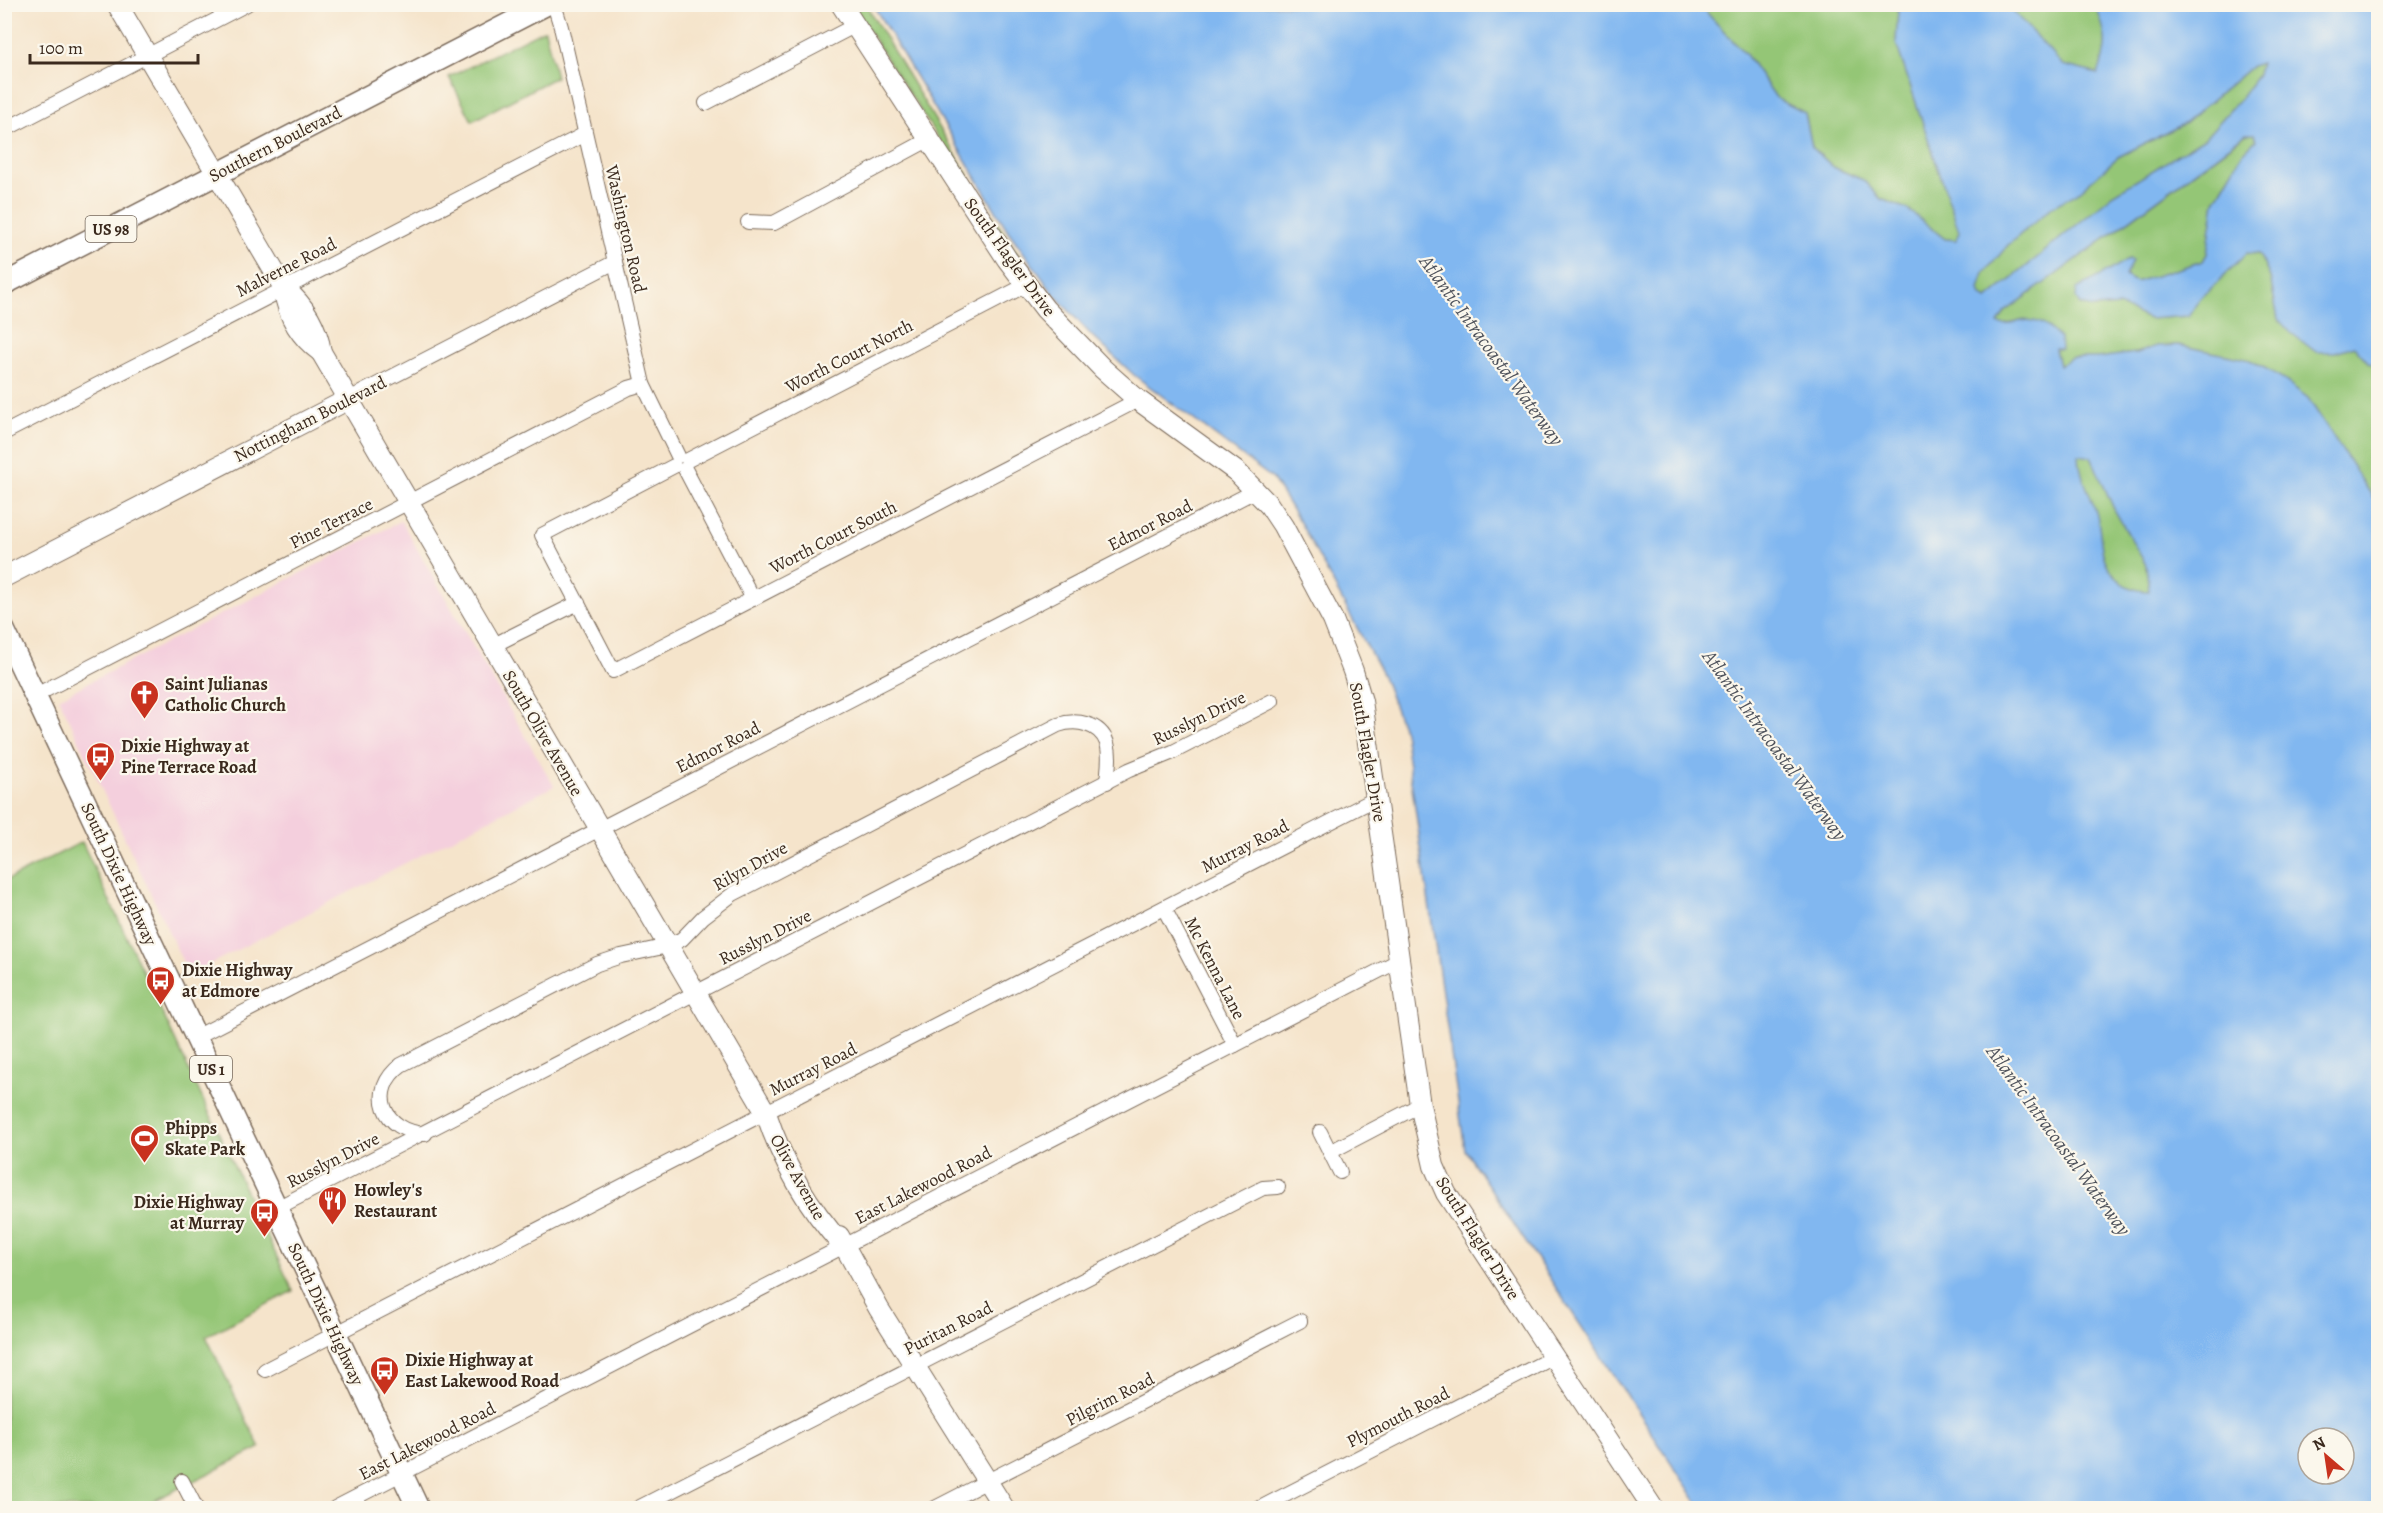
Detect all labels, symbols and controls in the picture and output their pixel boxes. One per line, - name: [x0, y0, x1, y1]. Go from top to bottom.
- scale bar: [30, 27, 198, 65]
- text: 100 m: [39, 36, 83, 60]
- street label: Southern Boulevard: [204, 100, 346, 188]
- street label: Washington Road: [599, 162, 652, 296]
- street label: South Flagler Drive: [959, 193, 1061, 321]
- road number: US 98: [86, 216, 136, 242]
- street label: Malverne Road: [232, 231, 341, 303]
- water label: Atlantic Intracoastal Waterway: [1413, 249, 1570, 451]
- street label: Worth Court North: [780, 313, 917, 399]
- street label: Nottingham Boulevard: [230, 370, 391, 468]
- street label: Pine Terrace: [285, 492, 377, 554]
- street label: Edmor Road: [1104, 493, 1197, 557]
- street label: Worth Court South: [764, 494, 901, 580]
- water label: Atlantic Intracoastal Waterway: [1696, 644, 1853, 846]
- street label: South Olive Avenue: [497, 666, 589, 800]
- place label: Saint Julianas Catholic Church: [165, 672, 286, 717]
- church icon: Saint Julianas Catholic Church: [128, 678, 160, 720]
- street label: South Flagler Drive: [1344, 680, 1392, 824]
- street label: Russlyn Drive: [1148, 685, 1250, 751]
- street label: Edmor Road: [672, 715, 765, 779]
- place label: Dixie Highway at Pine Terrace Road: [121, 734, 257, 779]
- bus stop icon: Dixie Highway at Pine Terrace Road: [84, 740, 116, 782]
- street label: South Dixie Highway: [75, 799, 163, 950]
- street label: Murray Road: [1197, 814, 1293, 878]
- street label: Rilyn Drive: [708, 836, 792, 896]
- street label: Russlyn Drive: [715, 903, 815, 971]
- street label: Mc Kenna Lane: [1179, 913, 1251, 1023]
- place label: Dixie Highway at Edmore: [182, 958, 293, 1003]
- bus stop icon: Dixie Highway at Edmore: [145, 964, 177, 1006]
- street label: Murray Road: [765, 1037, 861, 1101]
- water label: Atlantic Intracoastal Waterway: [1980, 1039, 2137, 1241]
- road number: US 1: [190, 1056, 232, 1082]
- place label: Phipps Skate Park: [165, 1116, 246, 1161]
- sports icon: Phipps Skate Park: [128, 1122, 160, 1164]
- street label: Russlyn Drive: [283, 1126, 383, 1194]
- street label: Olive Avenue: [765, 1130, 831, 1224]
- street label: East Lakewood Road: [850, 1140, 996, 1230]
- street label: South Flagler Drive: [1430, 1172, 1526, 1304]
- place label: Howley's Restaurant: [354, 1178, 437, 1223]
- restaurant icon: Howley's Restaurant: [317, 1184, 349, 1226]
- place label: Dixie Highway at Murray: [134, 1190, 245, 1235]
- bus stop icon: Dixie Highway at Murray: [249, 1196, 281, 1238]
- street label: South Dixie Highway: [282, 1239, 370, 1390]
- street label: Puritan Road: [899, 1295, 997, 1361]
- place label: Dixie Highway at East Lakewood Road: [405, 1348, 560, 1393]
- bus stop icon: Dixie Highway at East Lakewood Road: [368, 1354, 400, 1396]
- street label: Pilgrim Road: [1062, 1366, 1159, 1432]
- street label: Plymouth Road: [1342, 1381, 1454, 1453]
- street label: East Lakewood Road: [354, 1396, 500, 1486]
- north arrow: [2296, 1426, 2356, 1486]
- text: N: [2309, 1431, 2330, 1456]

